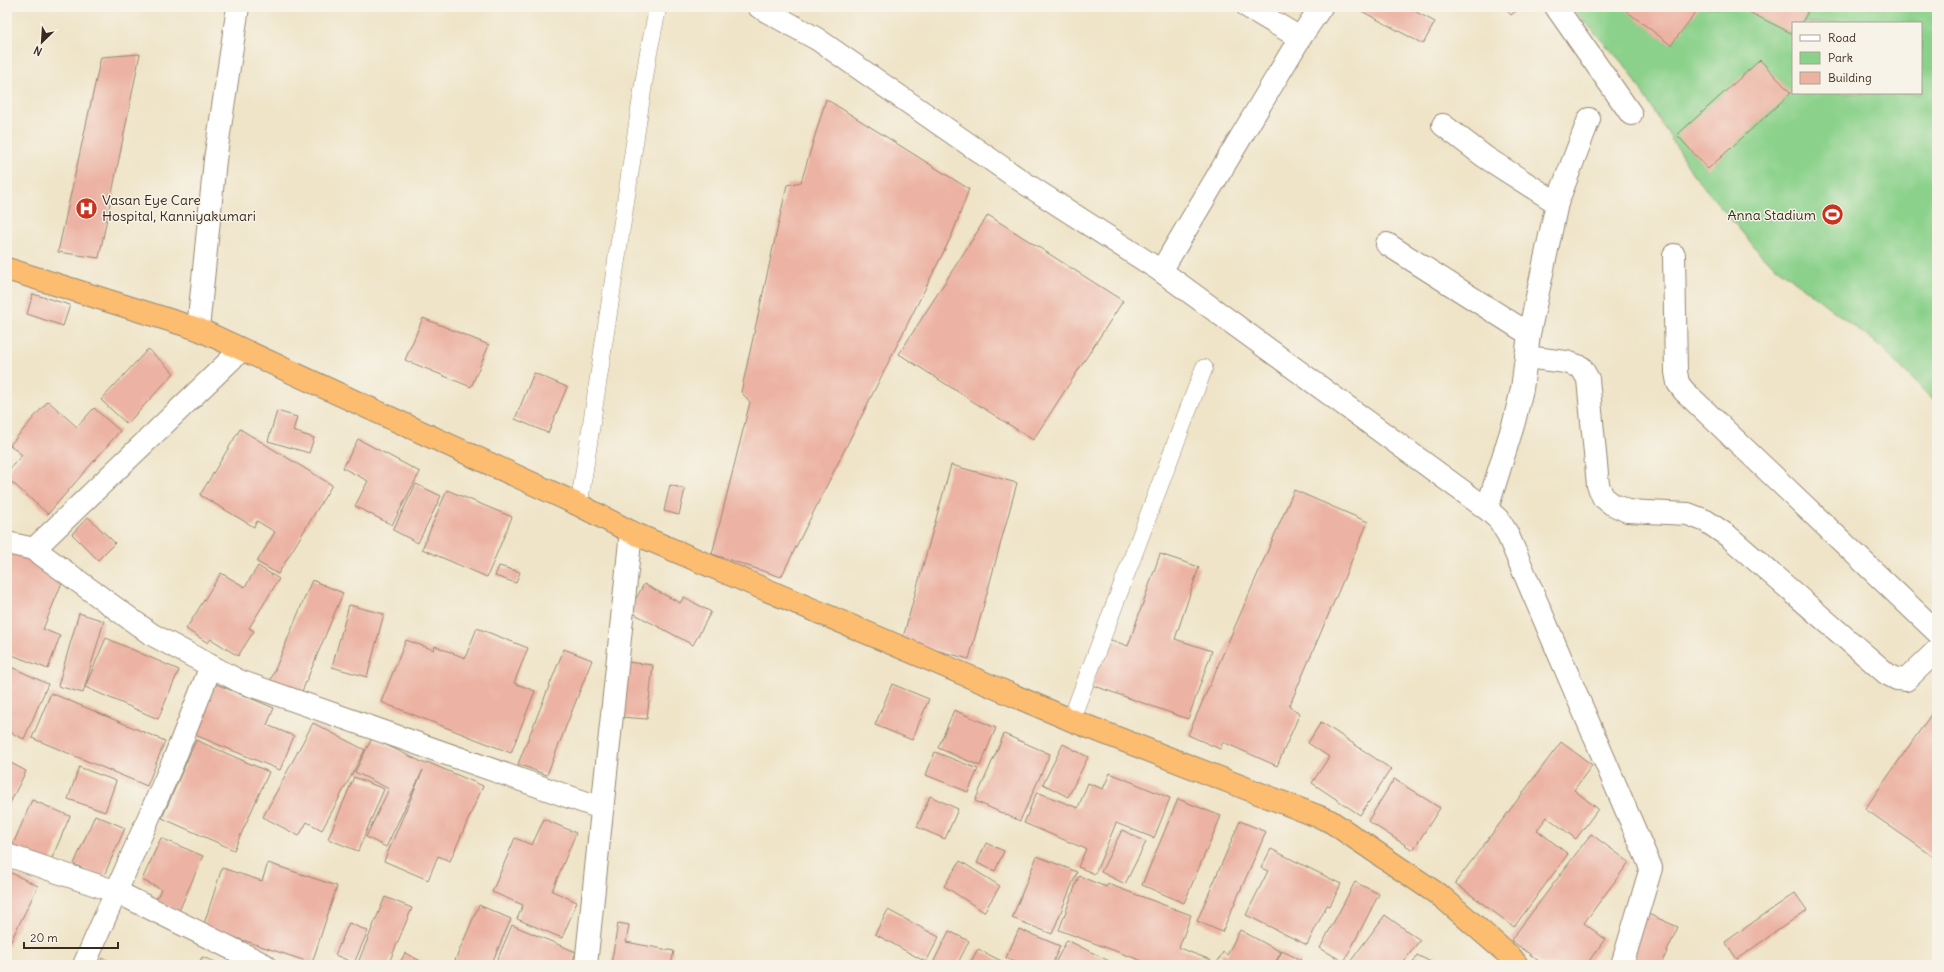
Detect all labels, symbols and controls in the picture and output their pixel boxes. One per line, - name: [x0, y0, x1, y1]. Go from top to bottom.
- north arrow: [22, 22, 62, 62]
- legend: [1792, 22, 1922, 94]
- text: Road: [1828, 30, 1856, 45]
- text: N: [31, 43, 44, 59]
- text: Park: [1828, 50, 1853, 65]
- text: Building: [1828, 70, 1872, 85]
- place label: Vasan Eye Care Hospital, Kanniyakumari: [102, 191, 256, 225]
- hospital icon: Vasan Eye Care Hospital, Kanniyakumari: [74, 195, 100, 221]
- sports icon: Anna Stadium: [1819, 202, 1845, 228]
- place label: Anna Stadium: [1727, 206, 1816, 224]
- scale bar: [24, 924, 118, 950]
- text: 20 m: [30, 930, 58, 945]

